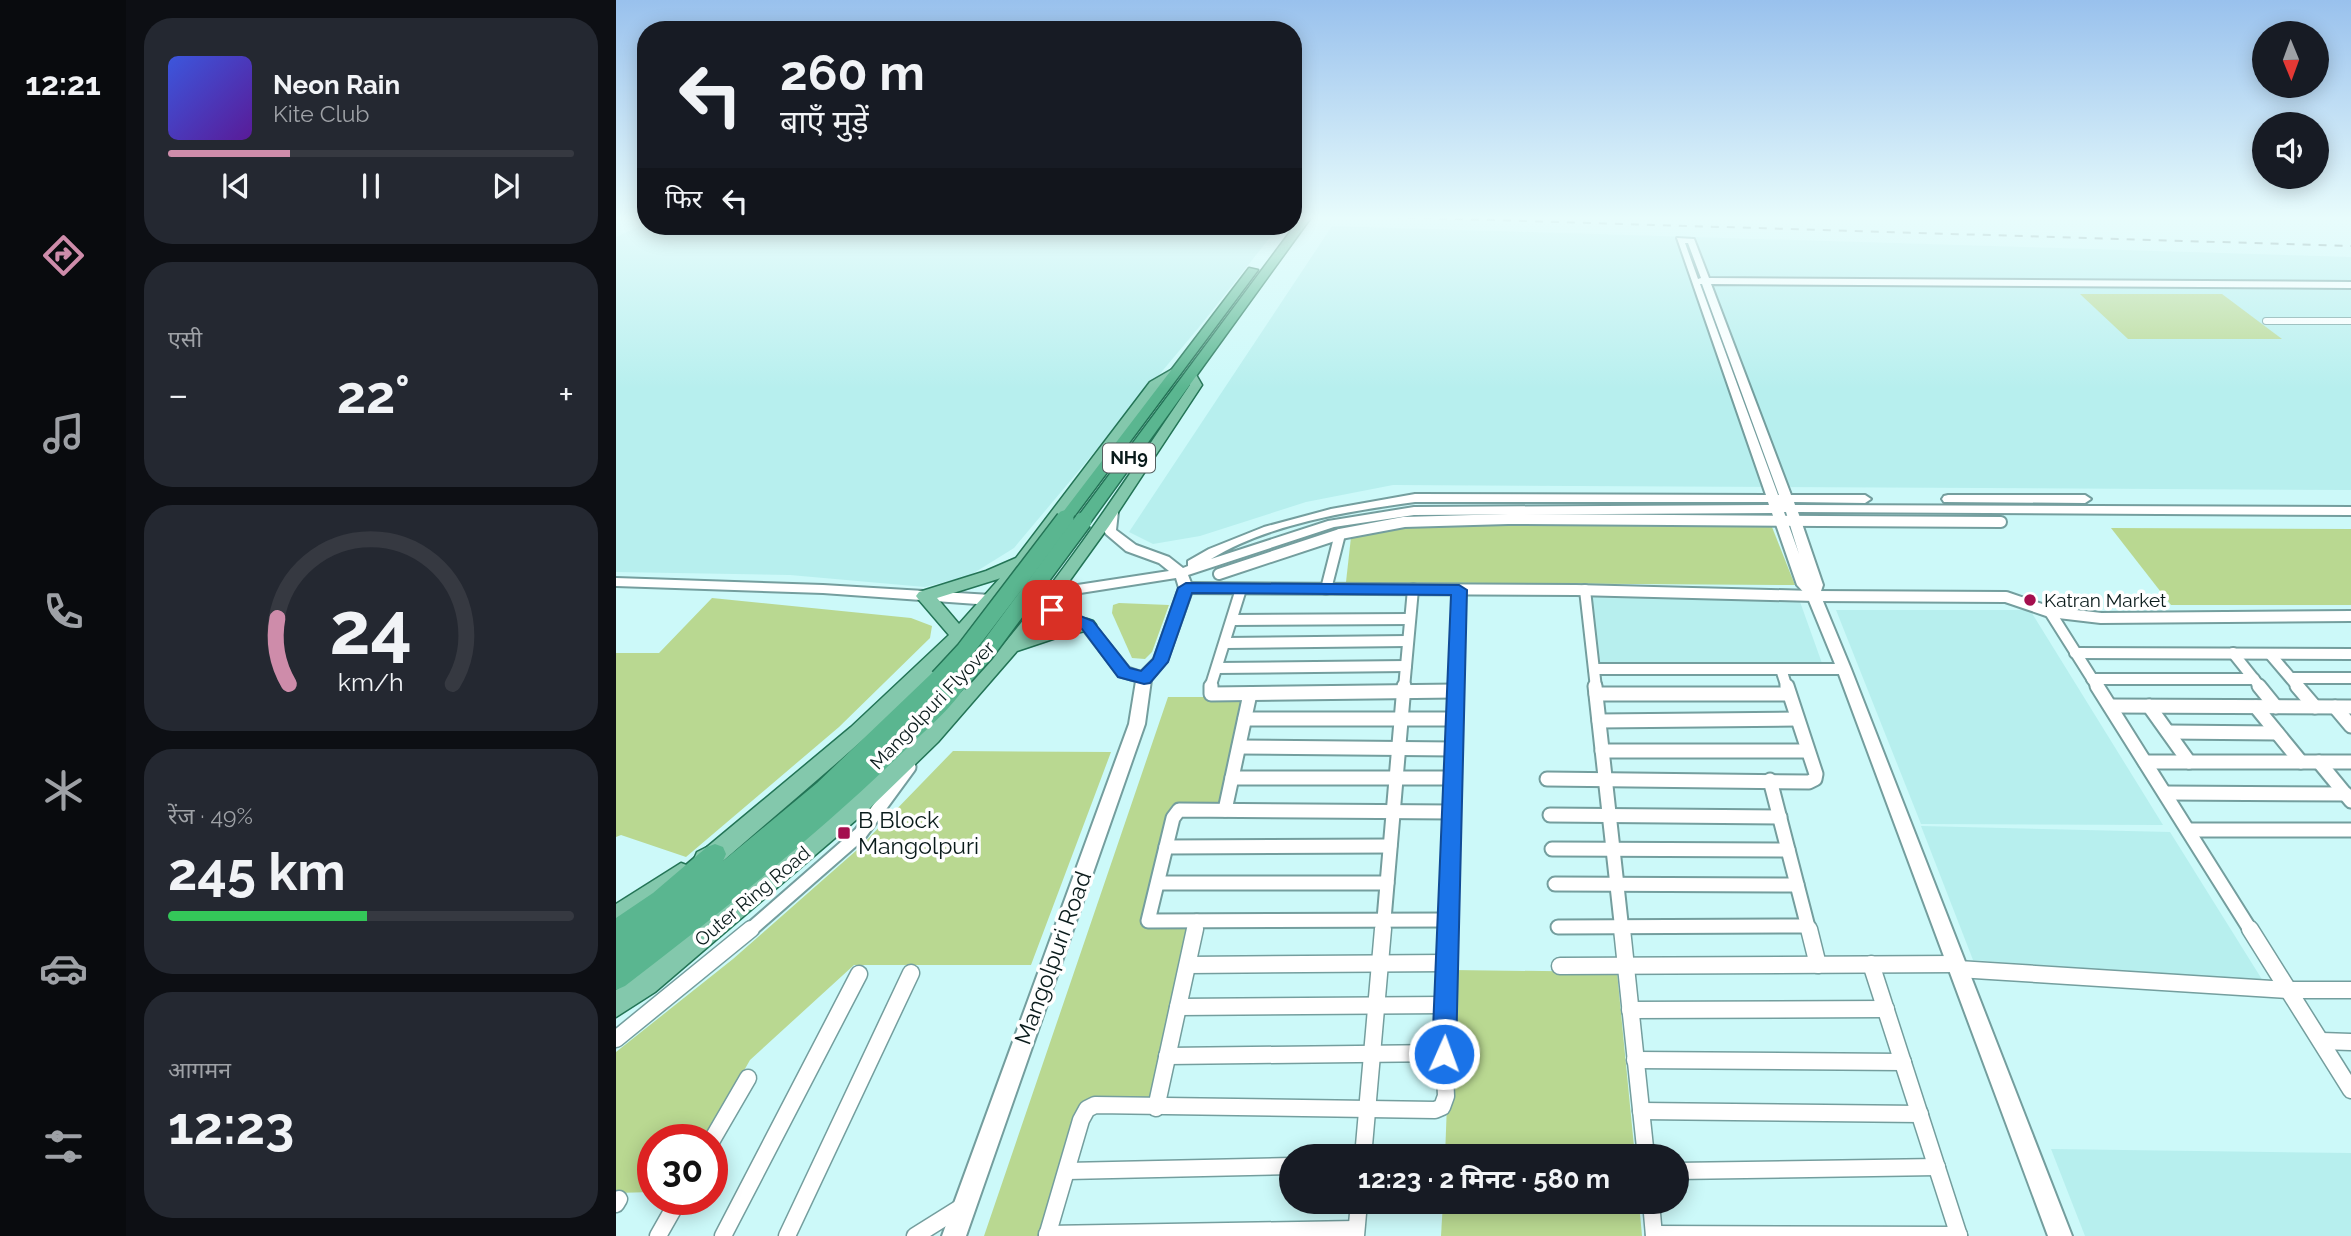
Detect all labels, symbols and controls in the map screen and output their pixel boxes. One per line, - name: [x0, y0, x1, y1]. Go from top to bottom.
- north arrow: [2252, 21, 2329, 98]
- map controls: [2252, 21, 2329, 189]
- text: 260 m: [780, 44, 925, 101]
- icon: left: [665, 49, 756, 140]
- text: 12:21: [25, 65, 101, 102]
- text: Neon Rain: [273, 70, 400, 100]
- text: Kite Club: [273, 100, 370, 127]
- text: बाएँ मुड़ें: [780, 103, 869, 140]
- button: sound: [2252, 112, 2329, 189]
- icon: previous: [217, 167, 255, 205]
- icon: pause: [352, 167, 390, 205]
- icon: next: [487, 167, 525, 205]
- icon: left: [716, 182, 754, 220]
- text: फिर: [665, 184, 702, 214]
- icon: directions: [39, 231, 88, 280]
- text: एसी: [168, 325, 202, 352]
- text: 22°: [337, 364, 410, 425]
- text: −: [168, 372, 188, 417]
- text: +: [558, 372, 574, 417]
- icon: music: [39, 409, 88, 458]
- road number: NH9: [1103, 444, 1155, 472]
- pin: [1022, 580, 1082, 640]
- text: 24: [330, 586, 412, 671]
- icon: phone: [39, 587, 88, 636]
- place label: Katran Market: [2044, 589, 2167, 611]
- icon: arrive: [1033, 591, 1071, 629]
- marker: Katran Market: [2022, 592, 2038, 608]
- street label: Mangolpuri Flyover: [865, 636, 999, 774]
- text: km/h: [338, 667, 404, 697]
- icon: climate: [39, 766, 88, 815]
- text: रेंज · 49%: [168, 802, 253, 829]
- place label: B Block Mangolpuri: [858, 806, 979, 859]
- marker: B Block Mangolpuri: [836, 825, 852, 841]
- text: 245 km: [168, 841, 346, 902]
- street label: Outer Ring Road: [690, 841, 814, 951]
- street label: Mangolpuri Road: [1009, 868, 1096, 1048]
- icon: car: [39, 944, 88, 993]
- position arrow: [1407, 1017, 1481, 1091]
- text: आगमन: [168, 1056, 231, 1083]
- text: 12:23: [168, 1095, 294, 1156]
- icon: filters: [39, 1122, 88, 1171]
- speed limit sign: 30: [637, 1124, 728, 1215]
- text: 12:23 · 2 मिनट · 580 m: [1358, 1164, 1610, 1194]

